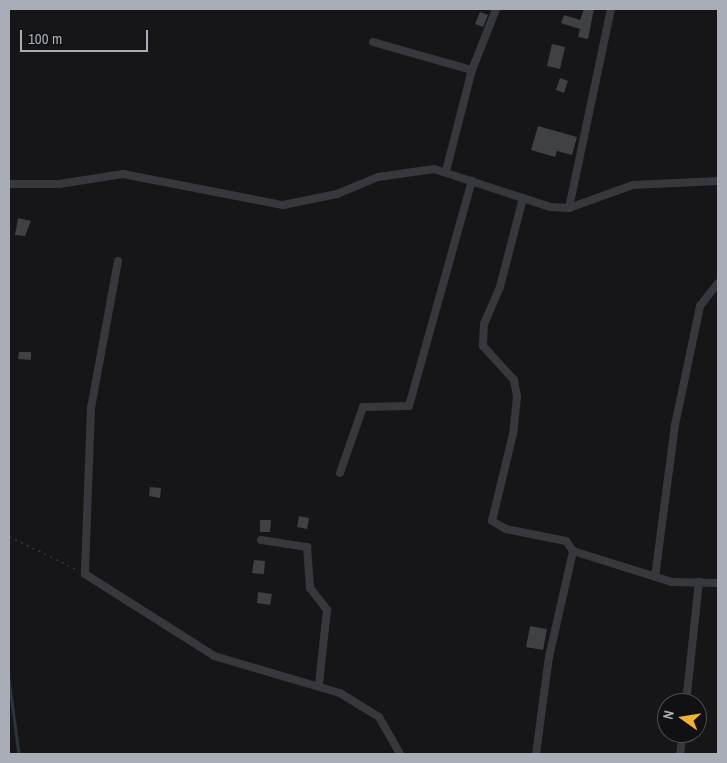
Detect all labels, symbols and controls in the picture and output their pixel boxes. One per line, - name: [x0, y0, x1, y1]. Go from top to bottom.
- scale bar: [22, 20, 150, 52]
- text: 100 m: [28, 28, 62, 49]
- north arrow: [657, 693, 707, 743]
- text: N: [659, 709, 678, 721]

